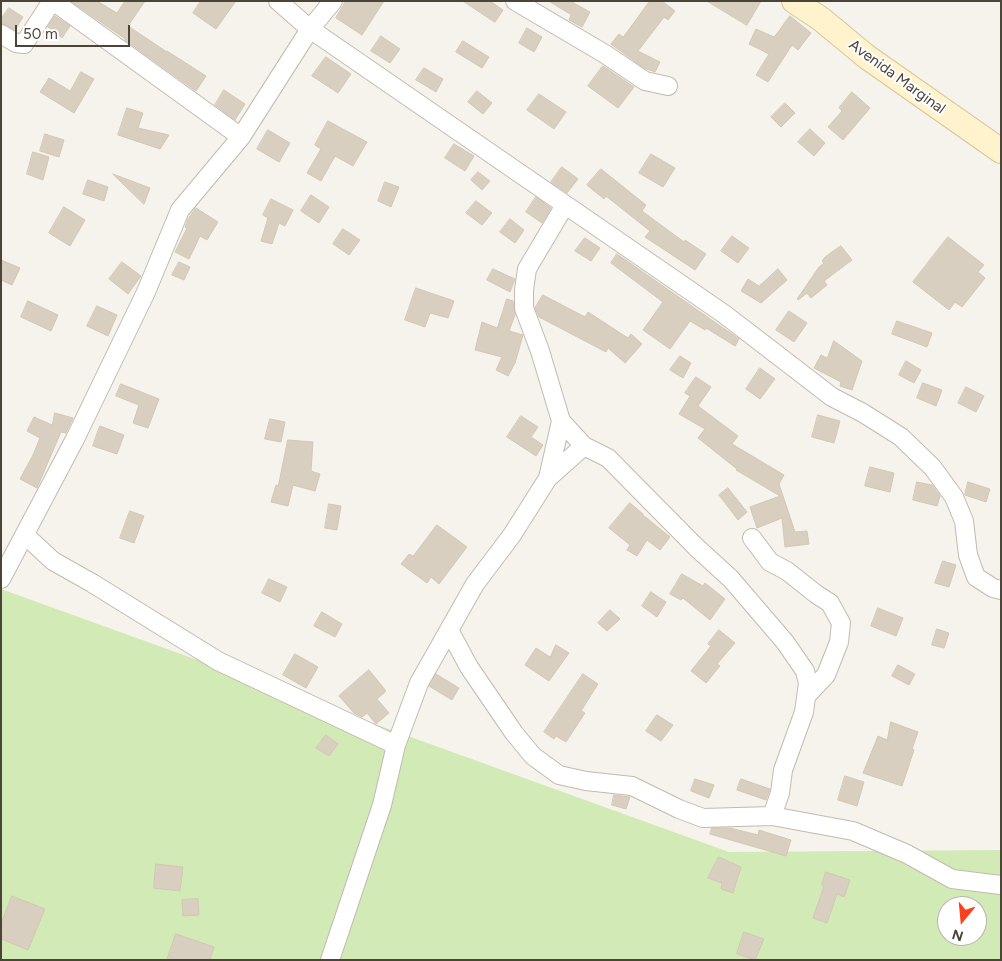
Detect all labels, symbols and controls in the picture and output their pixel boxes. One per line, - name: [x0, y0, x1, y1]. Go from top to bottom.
- scale bar: [18, 15, 132, 47]
- text: 50 m: [23, 25, 58, 43]
- street label: Avenida Marginal: [845, 36, 949, 118]
- north arrow: [937, 896, 987, 946]
- text: N: [950, 925, 965, 945]

